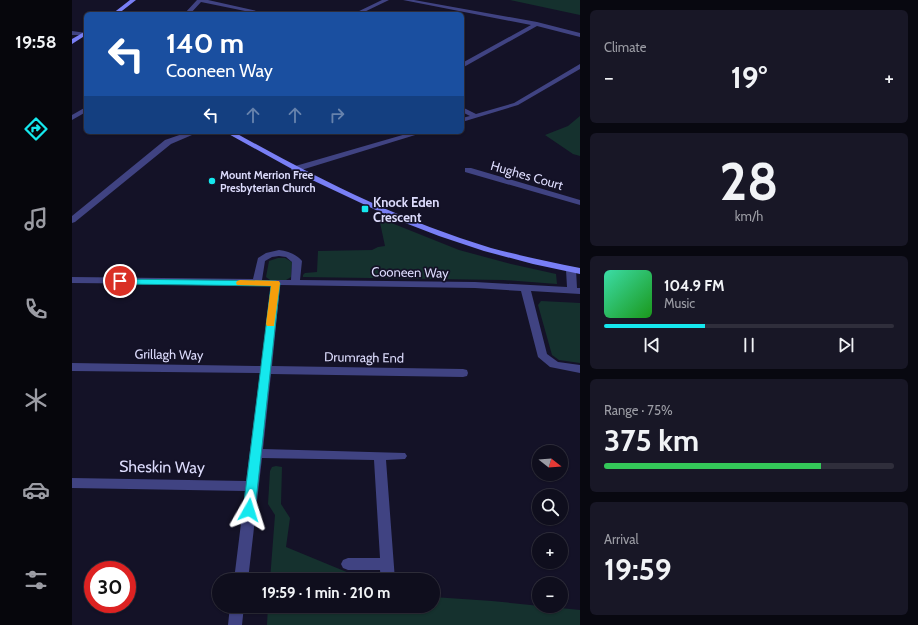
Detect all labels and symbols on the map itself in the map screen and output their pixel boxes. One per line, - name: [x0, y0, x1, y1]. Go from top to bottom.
- street label: Hughes Court: [489, 157, 566, 193]
- place label: Mount Merrion Free Presbyterian Church: [220, 168, 316, 195]
- marker: Mount Merrion Free Presbyterian Church: [207, 176, 217, 186]
- place label: Knock Eden Crescent: [373, 194, 439, 225]
- marker: Knock Eden Crescent: [360, 204, 370, 214]
- street label: Cooneen Way: [371, 263, 449, 281]
- pin: [103, 264, 137, 298]
- street label: Grillagh Way: [135, 345, 204, 363]
- street label: Drumragh End: [324, 348, 404, 366]
- north arrow: [532, 445, 568, 481]
- street label: Sheskin Way: [119, 457, 205, 477]
- position arrow: [228, 489, 270, 531]
- speed limit sign: 30: [84, 561, 136, 613]

